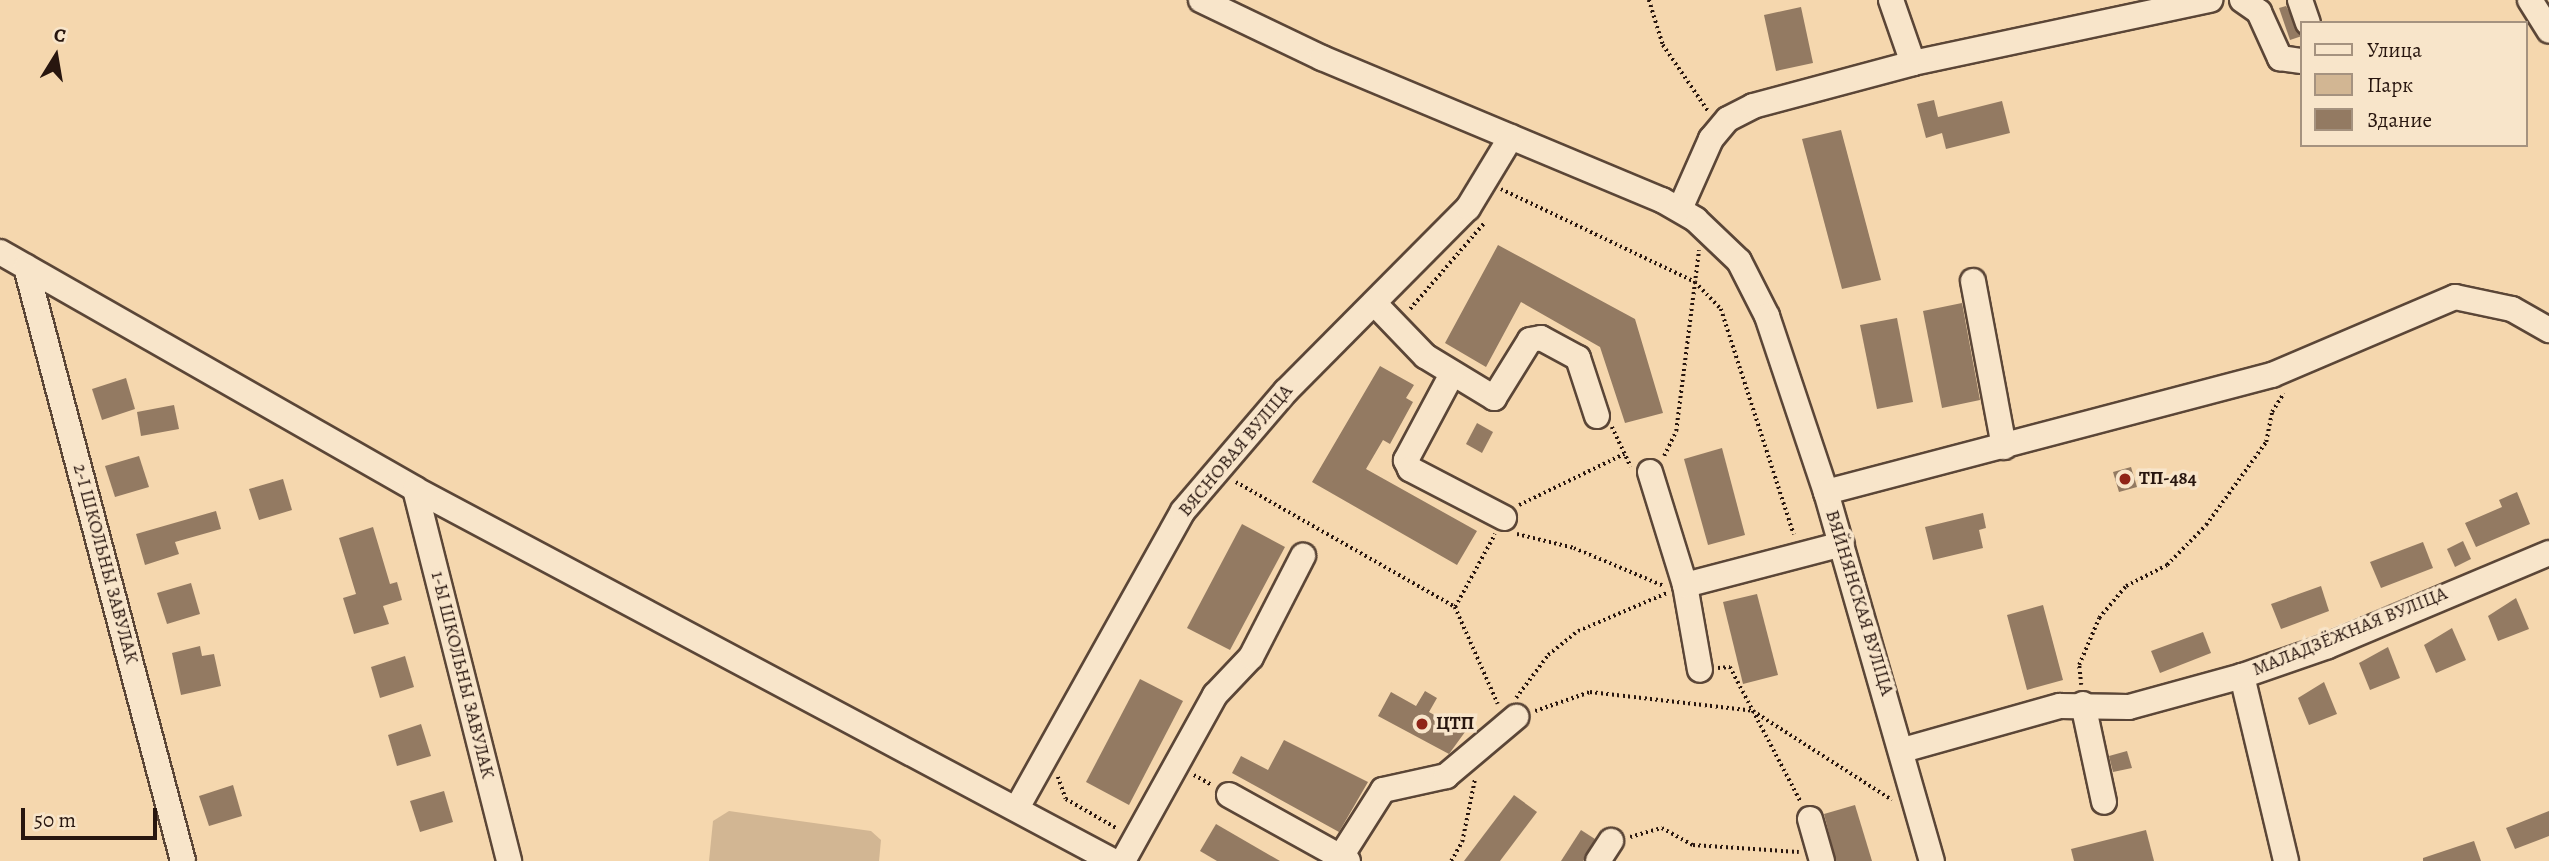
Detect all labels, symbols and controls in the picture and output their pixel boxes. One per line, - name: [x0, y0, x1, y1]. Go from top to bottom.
- north arrow: [21, 21, 91, 91]
- legend: [2300, 21, 2528, 147]
- text: С: [52, 22, 68, 49]
- text: Улица: [2367, 36, 2422, 64]
- text: Парк: [2367, 71, 2413, 99]
- text: Здание: [2367, 106, 2432, 134]
- street label: ВЯСНОВАЯ ВУЛІЦА: [1174, 380, 1298, 522]
- street label: 2-І ШКОЛЬНЫ ЗАВУЛАК: [67, 462, 143, 666]
- place label: ТП-484: [2139, 468, 2197, 490]
- marker: ТП-484: [2117, 471, 2133, 487]
- street label: ВЯЙНЯНСКАЯ ВУЛІЦА: [1820, 507, 1898, 699]
- street label: 1-Ы ШКОЛЬНЫ ЗАВУЛАК: [425, 569, 499, 781]
- street label: МАЛАДЗЁЖНАЯ ВУЛІЦА: [2249, 582, 2451, 682]
- place label: ЦТП: [1436, 713, 1474, 735]
- marker: ЦТП: [1414, 716, 1430, 732]
- scale bar: [24, 794, 161, 838]
- text: 50 m: [34, 806, 76, 834]

